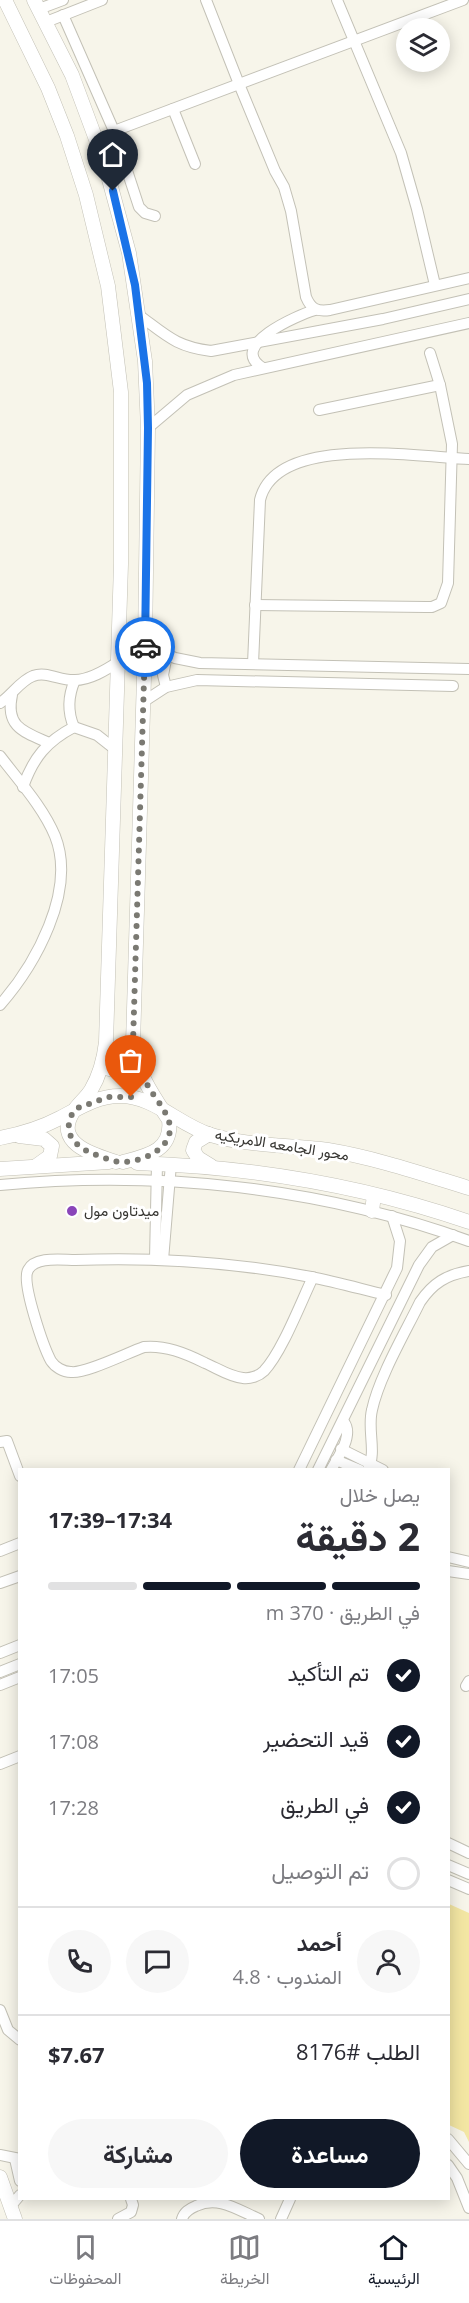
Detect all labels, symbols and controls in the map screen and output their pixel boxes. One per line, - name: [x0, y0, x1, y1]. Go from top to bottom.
- map controls: [396, 18, 450, 72]
- button: layers: [396, 18, 450, 72]
- pin: [87, 129, 138, 191]
- icon: home: [96, 138, 129, 171]
- courier: [115, 617, 175, 677]
- icon: car: [129, 631, 162, 664]
- pin: [105, 1035, 156, 1097]
- icon: bag: [114, 1044, 147, 1077]
- street label: محور الجامعه الامريكيه: [214, 1124, 351, 1164]
- place label: ميدتاون مول: [84, 1200, 159, 1220]
- marker: ميدتاون مول: [65, 1204, 79, 1218]
- text: يصل خلال: [340, 1481, 420, 1508]
- text: 17:34–17:39: [48, 1504, 172, 1534]
- text: 2 دقيقة: [296, 1509, 420, 1562]
- text: في الطريق · 370 m: [266, 1599, 420, 1626]
- text: تم التأكيد: [288, 1657, 369, 1687]
- icon: check: [387, 1659, 420, 1692]
- text: 17:05: [48, 1662, 99, 1689]
- text: قيد التحضير: [263, 1723, 369, 1753]
- icon: check: [387, 1725, 420, 1758]
- text: 17:08: [48, 1728, 99, 1755]
- text: في الطريق: [280, 1789, 369, 1819]
- icon: check: [387, 1791, 420, 1824]
- text: 17:28: [48, 1794, 99, 1821]
- text: تم التوصيل: [272, 1855, 369, 1885]
- text: أحمد: [297, 1927, 342, 1957]
- button: phone: [48, 1930, 111, 1993]
- button: chat: [126, 1930, 189, 1993]
- button: person: [357, 1930, 420, 1993]
- text: المندوب · 4.8: [233, 1963, 342, 1990]
- text: الطلب #8176: [296, 2036, 420, 2066]
- text: $7.67: [48, 2039, 105, 2069]
- button: مشاركة: [48, 2119, 228, 2188]
- button: مساعدة: [240, 2119, 420, 2188]
- tab: المحفوظات: [49, 2231, 121, 2293]
- tab: الخريطة: [220, 2231, 269, 2293]
- tab: الرئيسية: [368, 2231, 420, 2293]

